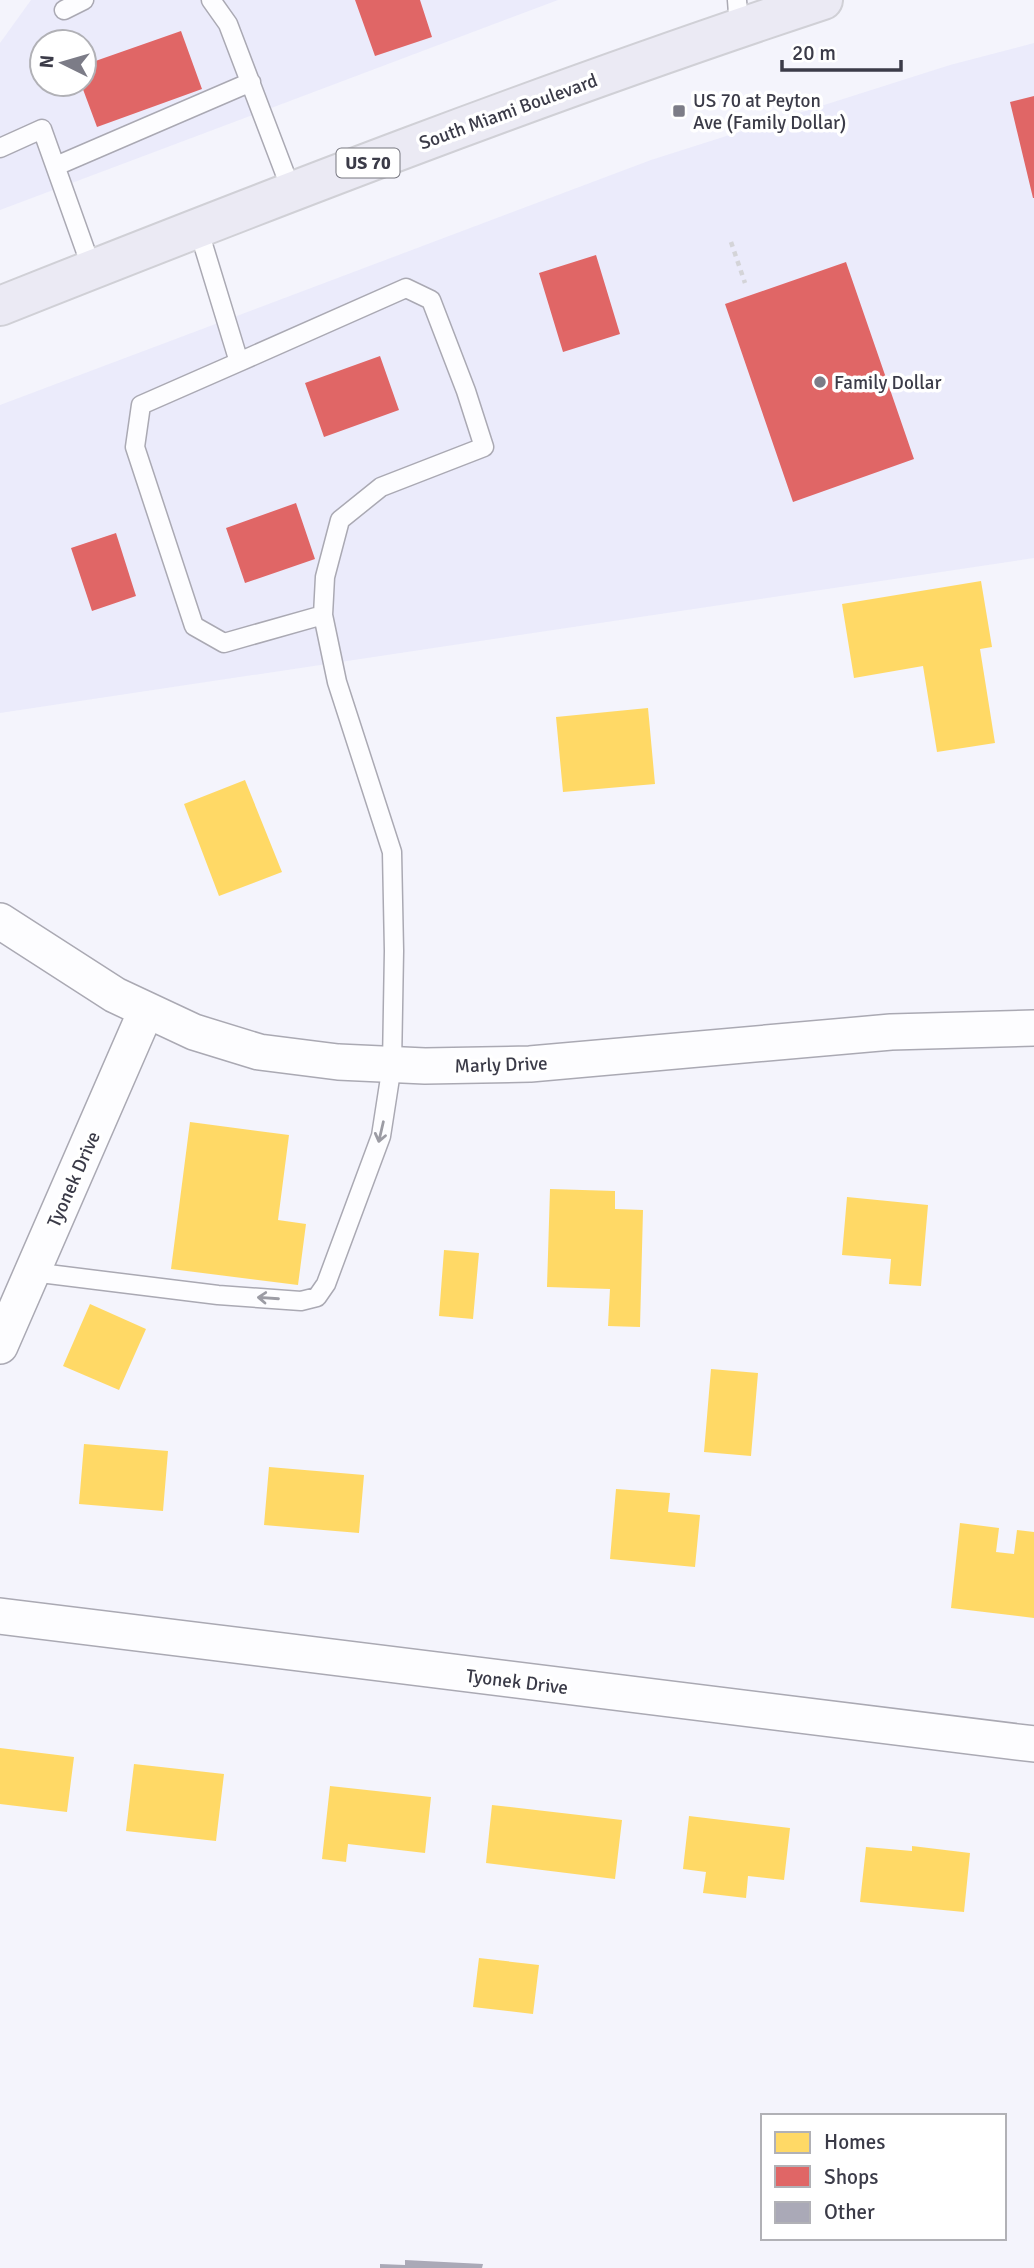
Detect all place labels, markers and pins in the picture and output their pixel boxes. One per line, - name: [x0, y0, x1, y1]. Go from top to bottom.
- place label: US 70 at Peyton Ave (Family Dollar): [693, 89, 846, 135]
- marker: US 70 at Peyton Ave (Family Dollar): [671, 103, 687, 119]
- place label: Family Dollar: [834, 371, 941, 395]
- marker: Family Dollar: [812, 374, 828, 390]

